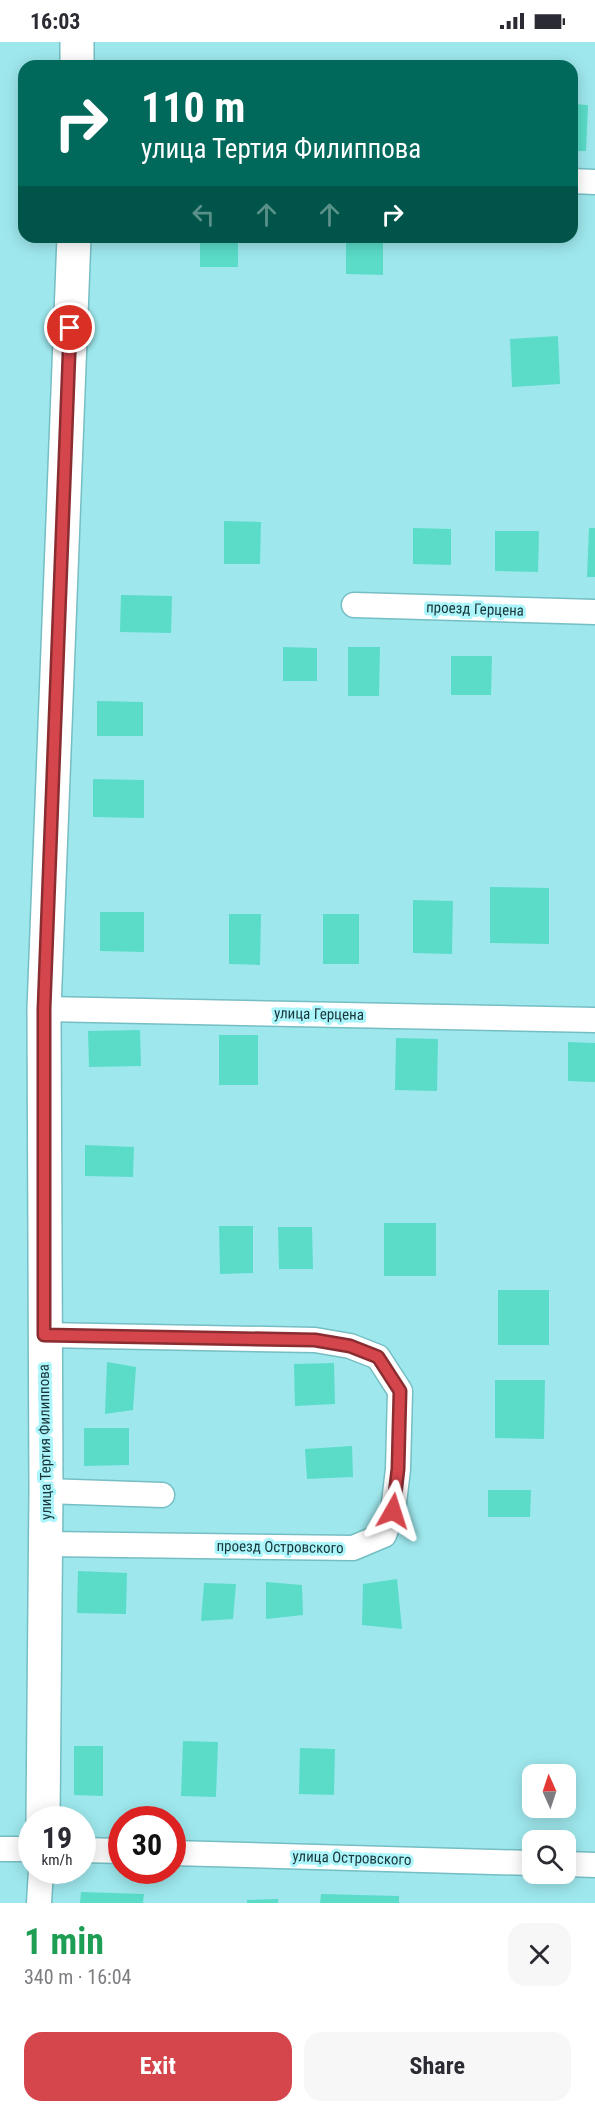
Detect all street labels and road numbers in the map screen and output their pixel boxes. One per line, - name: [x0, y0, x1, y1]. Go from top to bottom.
- street label: проезд Герцена: [426, 598, 524, 620]
- street label: улица Герцена: [274, 1004, 364, 1024]
- street label: улица Тертия Филиппова: [35, 1364, 55, 1520]
- street label: проезд Островского: [216, 1537, 344, 1557]
- street label: улица Островского: [292, 1847, 412, 1869]

